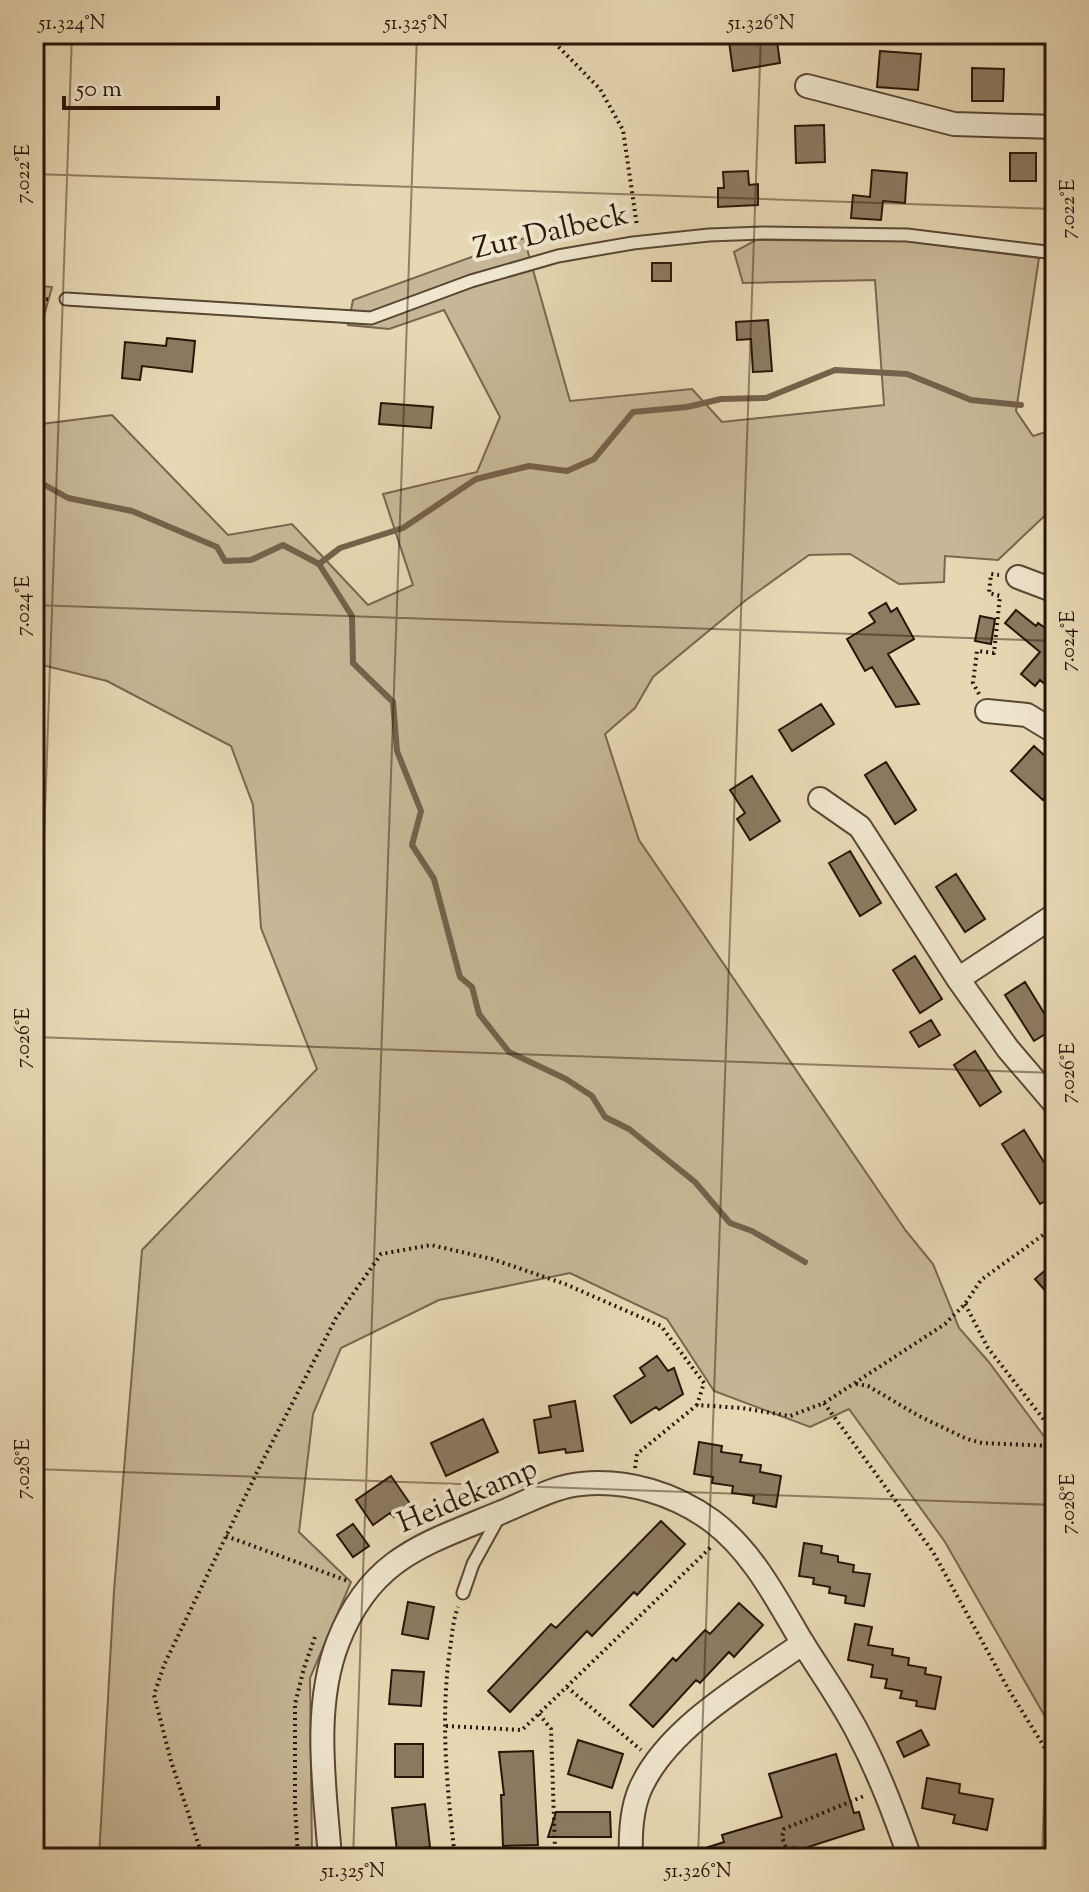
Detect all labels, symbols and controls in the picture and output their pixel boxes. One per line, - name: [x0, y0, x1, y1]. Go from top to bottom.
- text: 51.324°N: [37, 10, 106, 39]
- text: 51.325°N: [383, 10, 448, 39]
- text: 51.326°N: [726, 10, 795, 39]
- scale bar: [64, 60, 218, 110]
- text: 50 m: [74, 73, 122, 107]
- text: 7.022°E: [10, 144, 39, 204]
- text: 7.022°E: [1055, 179, 1084, 239]
- street label: Zur Dalbeck: [469, 194, 633, 272]
- text: 7.024°E: [10, 576, 39, 636]
- text: 7.024°E: [1055, 611, 1084, 671]
- text: 7.026°E: [10, 1008, 39, 1068]
- text: 7.026°E: [1055, 1043, 1084, 1103]
- text: 7.028°E: [10, 1439, 39, 1499]
- street label: Heidekamp: [392, 1448, 544, 1546]
- text: 7.028°E: [1055, 1474, 1084, 1534]
- text: 51.325°N: [320, 1858, 385, 1887]
- text: 51.326°N: [663, 1858, 732, 1887]

